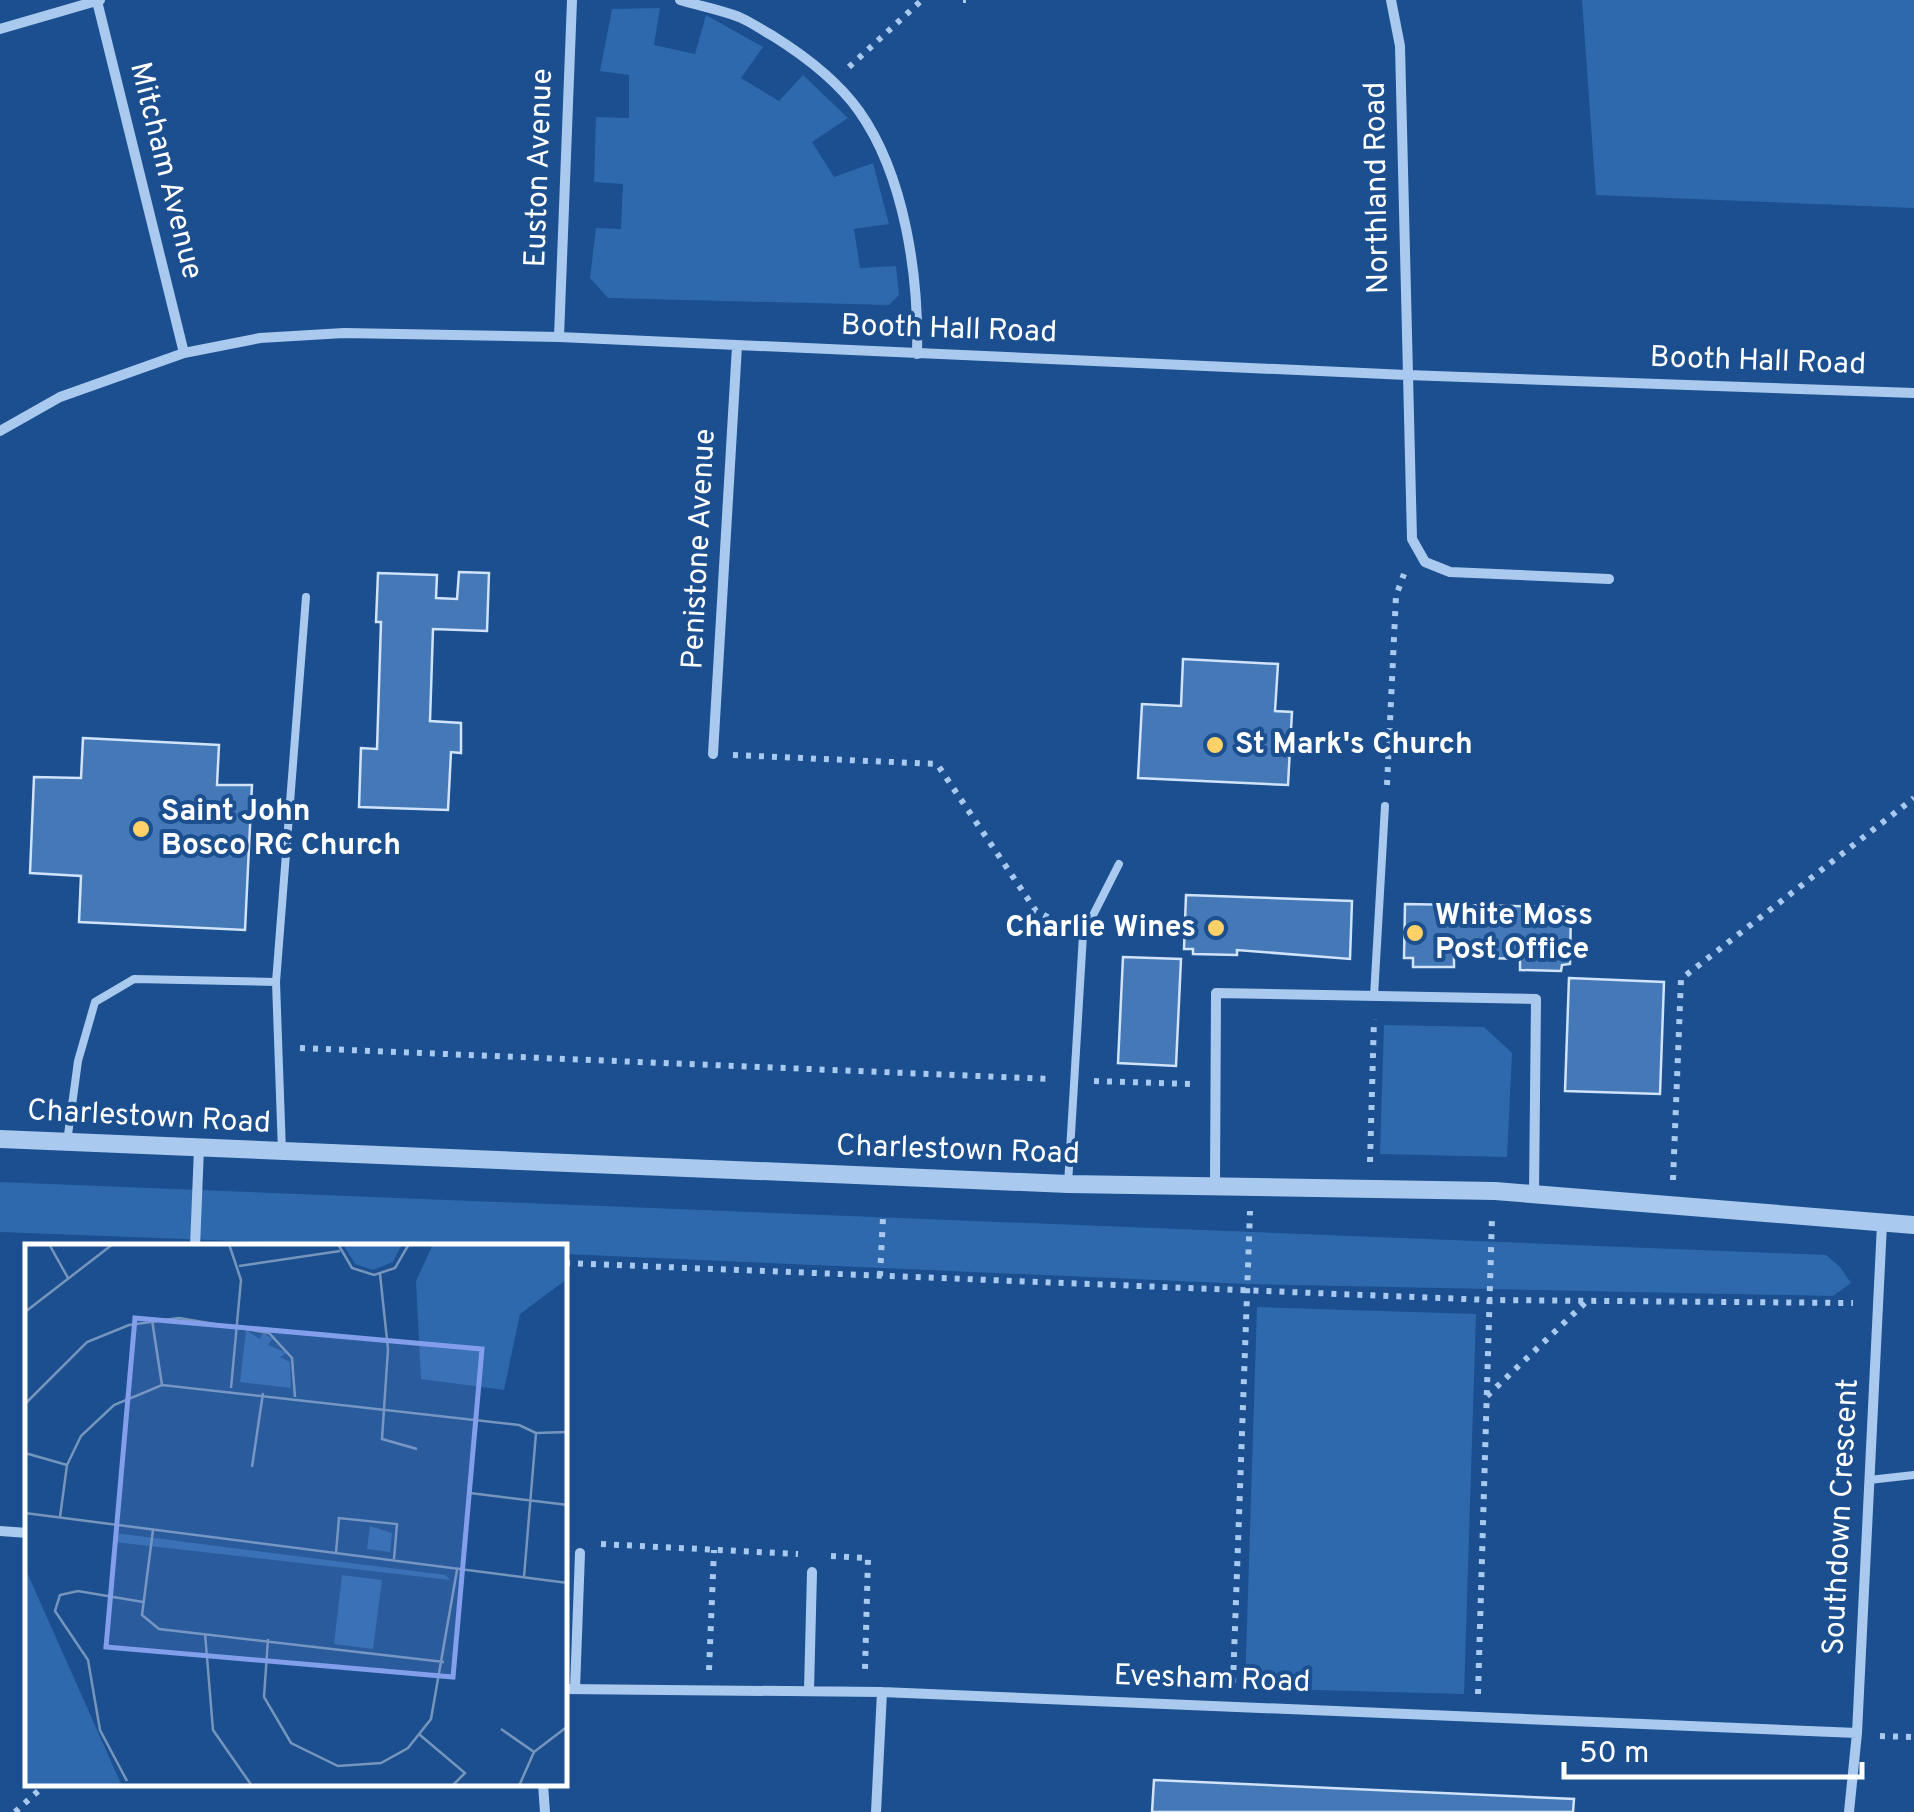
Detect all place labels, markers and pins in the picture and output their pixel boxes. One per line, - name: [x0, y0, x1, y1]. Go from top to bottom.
- place label: St Mark's Church: [1235, 727, 1473, 764]
- marker: St Mark's Church: [1204, 734, 1226, 756]
- place label: Saint John Bosco RC Church: [161, 794, 401, 865]
- marker: Saint John Bosco RC Church: [130, 818, 152, 840]
- place label: White Moss Post Office: [1435, 898, 1593, 969]
- place label: Charlie Wines: [1005, 910, 1196, 947]
- marker: Charlie Wines: [1205, 917, 1227, 939]
- marker: White Moss Post Office: [1404, 922, 1426, 944]

